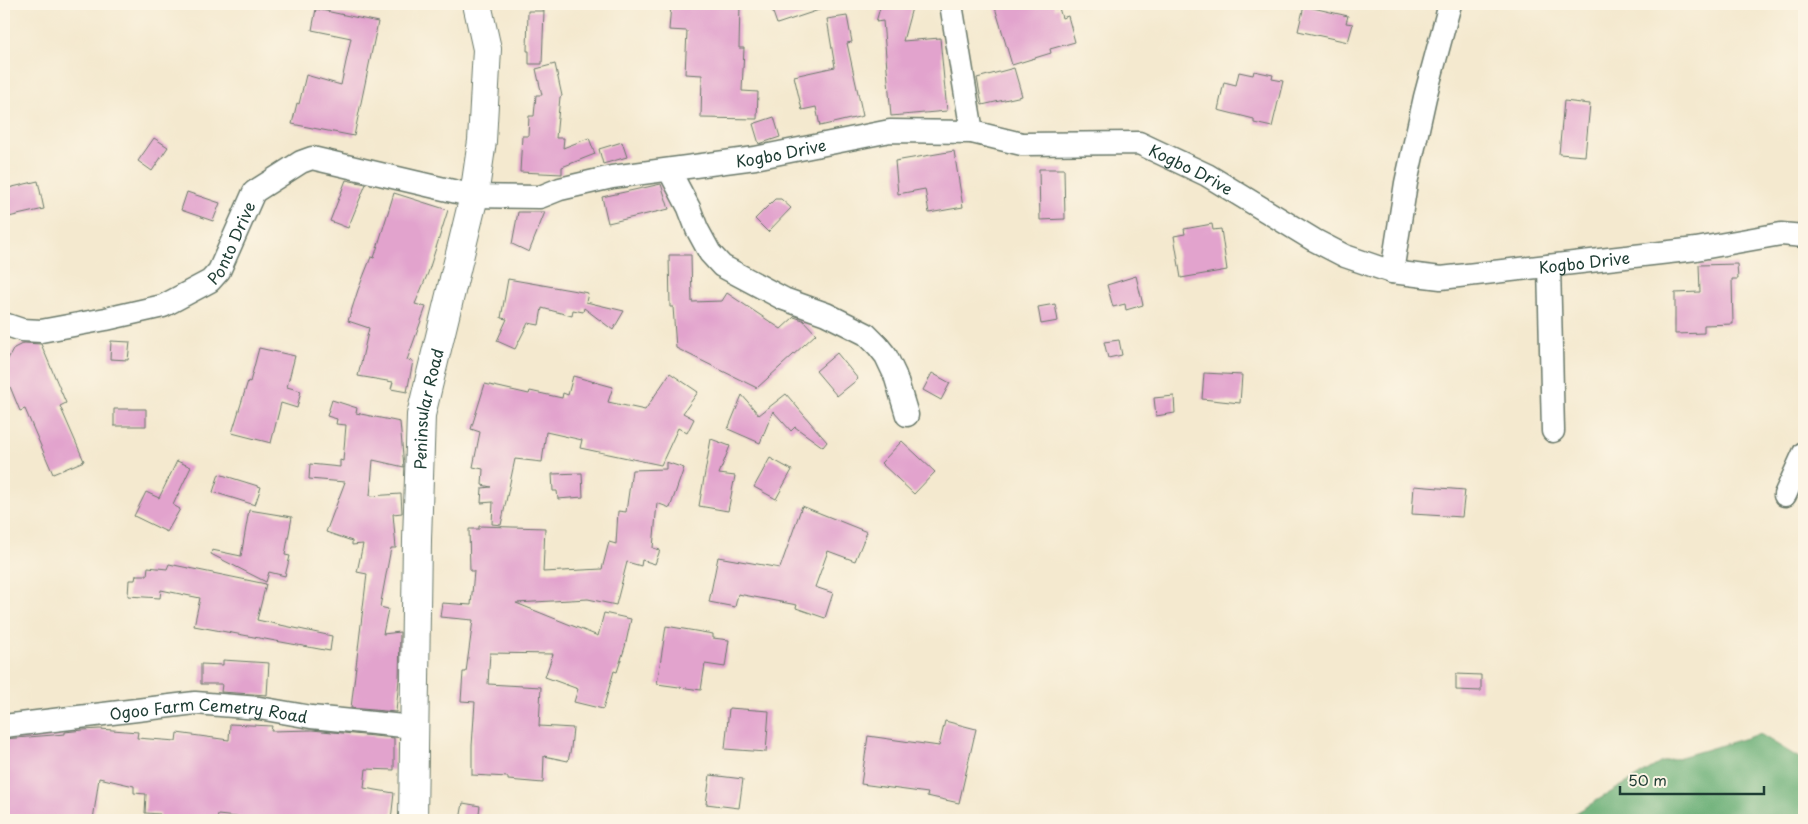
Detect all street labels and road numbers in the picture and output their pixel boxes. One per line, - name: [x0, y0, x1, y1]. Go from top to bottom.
- street label: Kogbo Drive: [734, 132, 828, 172]
- street label: Kogbo Drive: [1145, 137, 1238, 200]
- street label: Ponto Drive: [201, 197, 260, 289]
- street label: Kogbo Drive: [1537, 245, 1631, 279]
- street label: Peninsular Road: [407, 346, 449, 470]
- street label: Ogoo Farm Cemetry Road: [108, 691, 310, 728]

